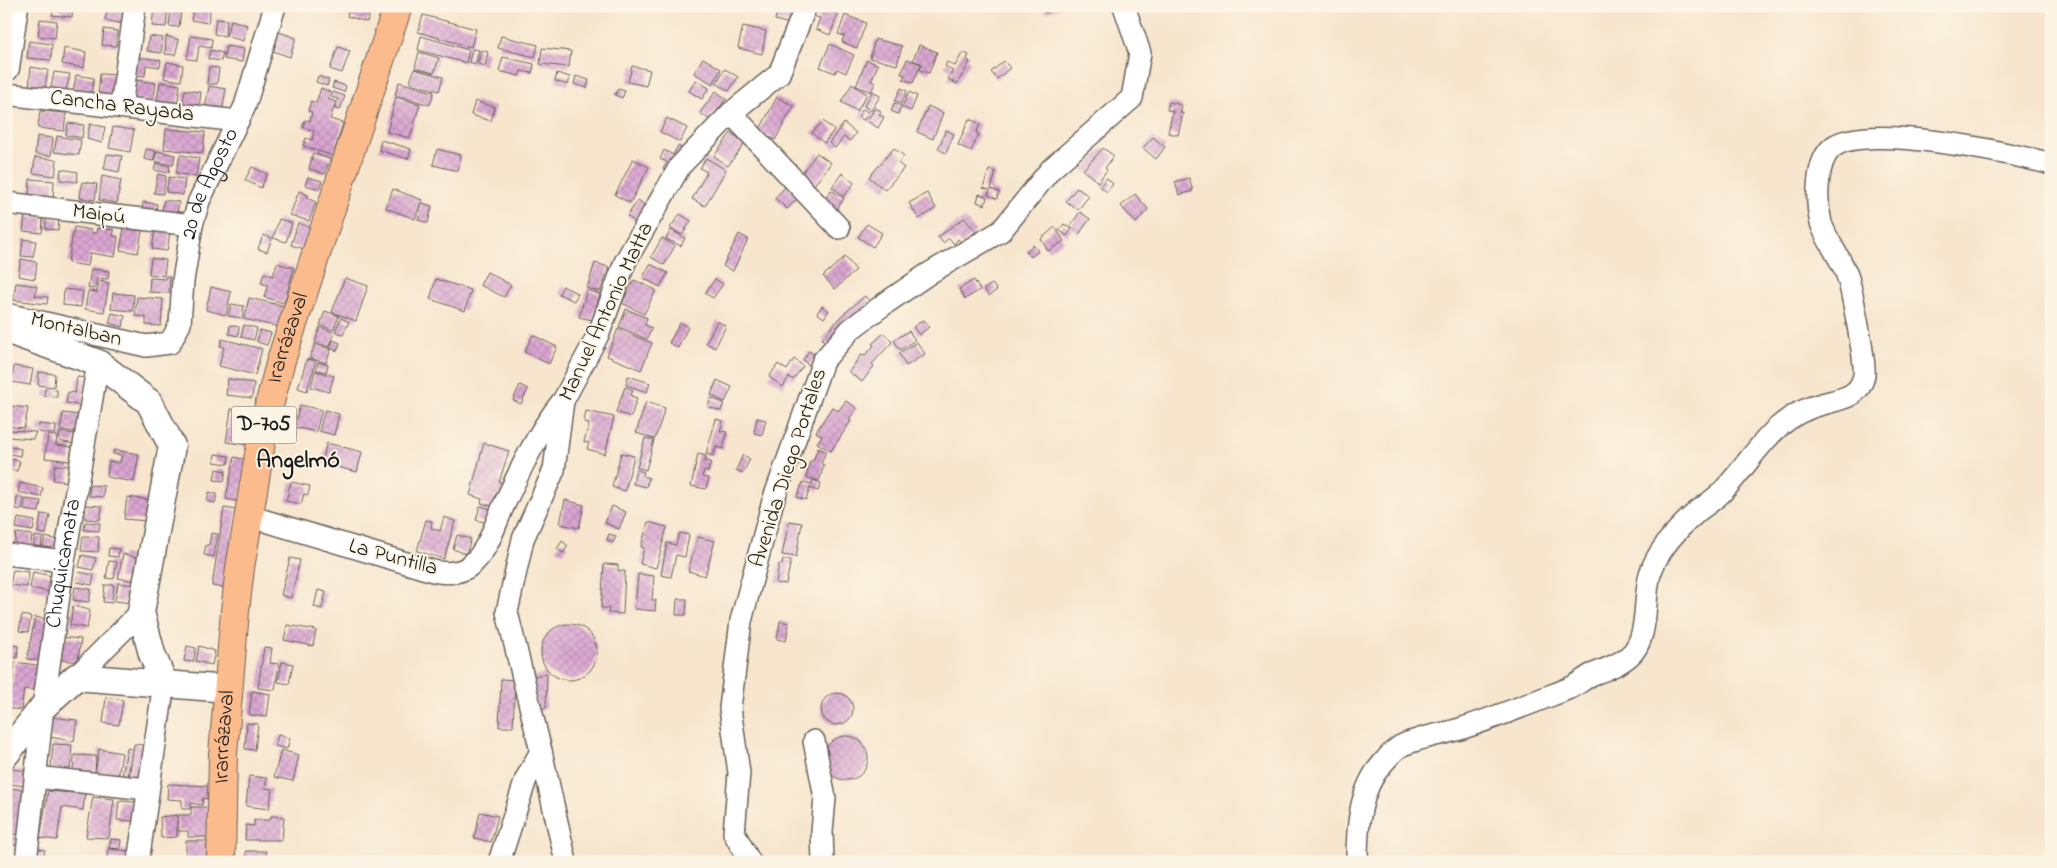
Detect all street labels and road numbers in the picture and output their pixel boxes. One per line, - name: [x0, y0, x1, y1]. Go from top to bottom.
- street label: Cancha Rayada: [48, 82, 196, 133]
- street label: 20 de Agosto: [174, 123, 248, 242]
- street label: Maipú: [70, 196, 128, 234]
- street label: Manuel Antonio Matta: [551, 217, 663, 407]
- street label: Irarrázaval: [259, 289, 318, 387]
- street label: Montalban: [27, 304, 125, 356]
- street label: Avenida Diego Portales: [742, 364, 837, 572]
- road number: D-705: [232, 406, 296, 444]
- street label: Chuquicamata: [39, 496, 90, 630]
- street label: La Puntilla: [345, 531, 441, 585]
- street label: Irarrázaval: [206, 689, 244, 784]

